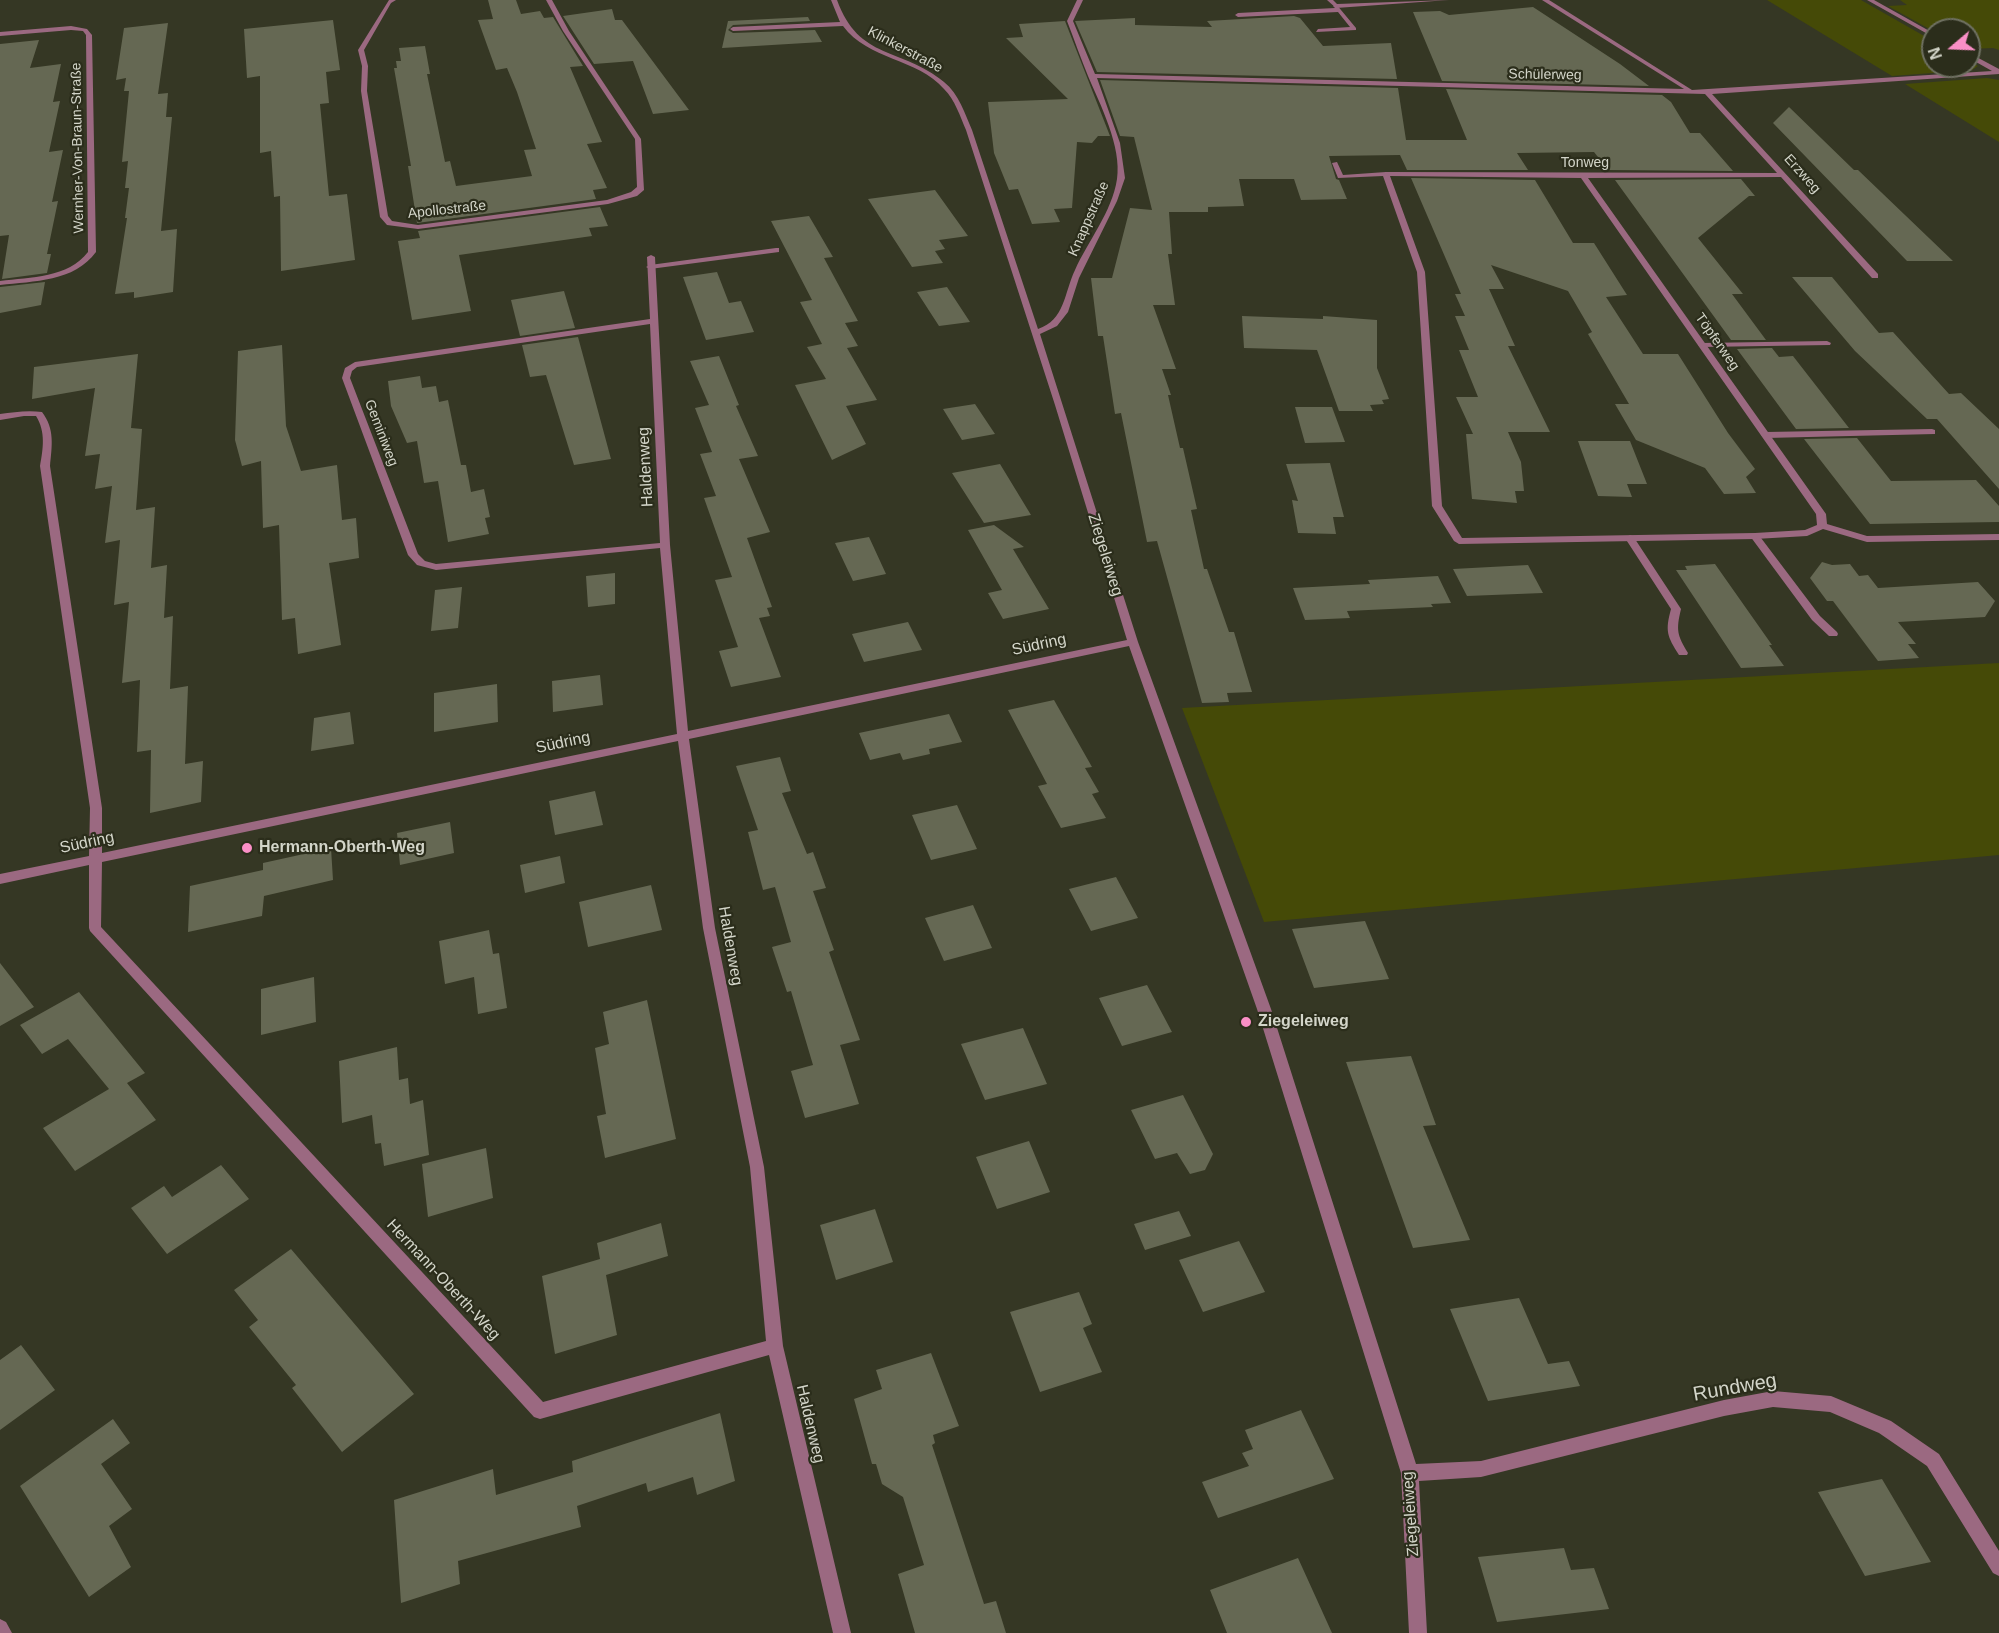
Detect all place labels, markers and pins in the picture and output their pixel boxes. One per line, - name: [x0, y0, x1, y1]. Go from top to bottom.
- place label: Hermann-Oberth-Weg: [259, 838, 425, 858]
- marker: Hermann-Oberth-Weg: [240, 841, 254, 855]
- place label: Ziegeleiweg: [1258, 1012, 1349, 1032]
- marker: Ziegeleiweg: [1239, 1015, 1253, 1029]

